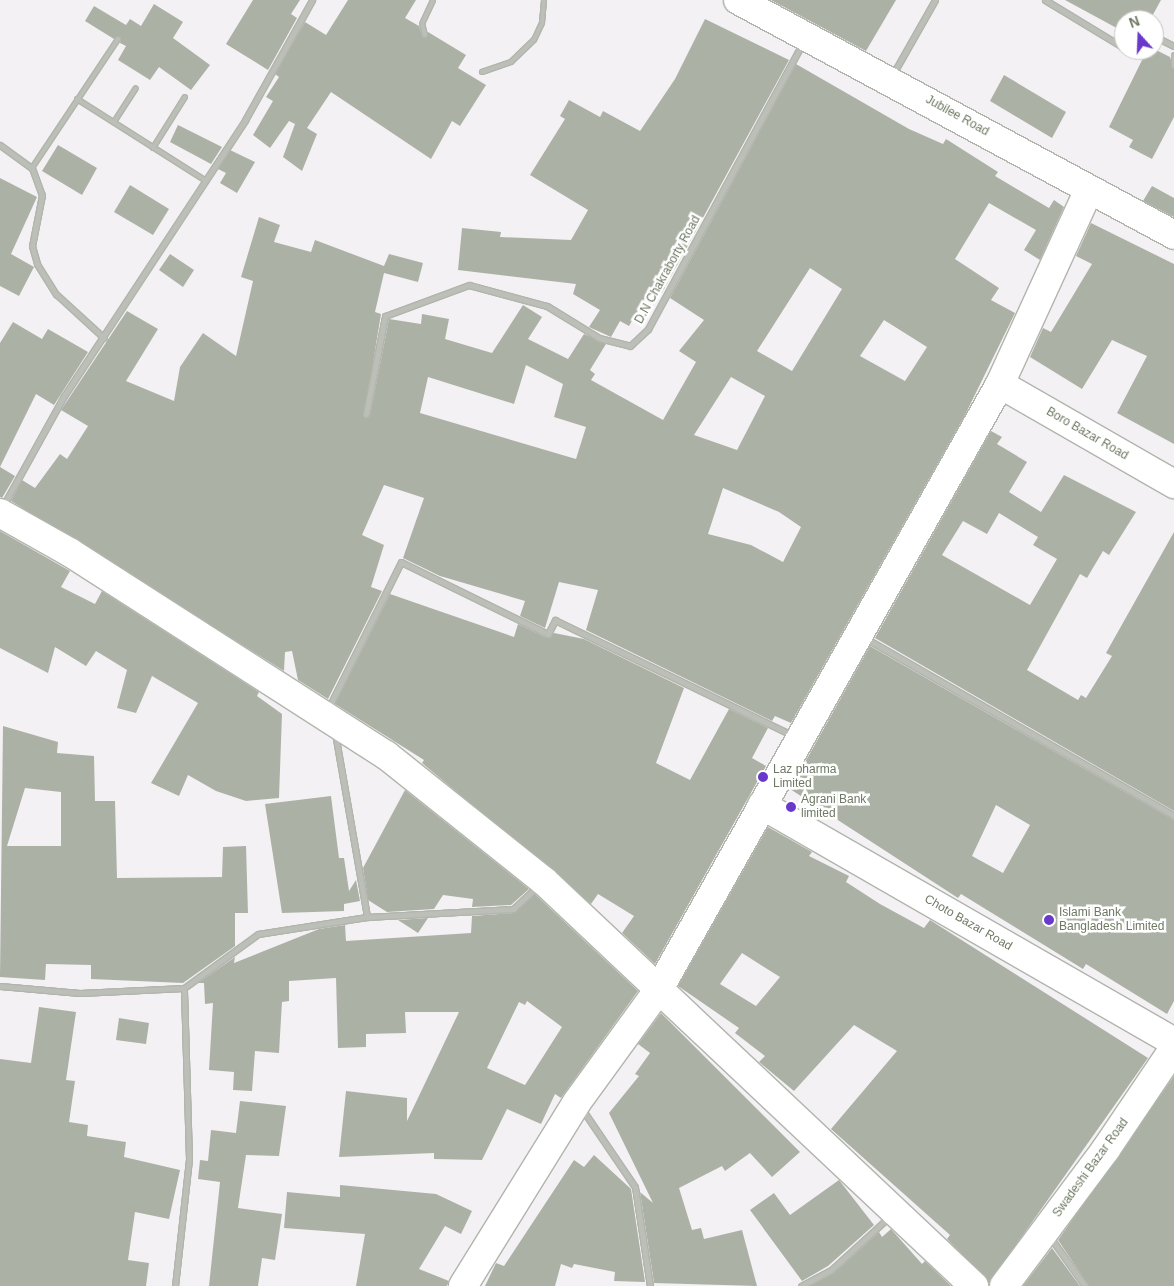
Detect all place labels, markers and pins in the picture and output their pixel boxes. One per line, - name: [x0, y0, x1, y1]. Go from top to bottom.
- place label: Laz pharma Limited: [773, 763, 836, 791]
- marker: Laz pharma Limited: [757, 771, 769, 783]
- place label: Agrani Bank limited: [801, 793, 866, 821]
- marker: Agrani Bank limited: [785, 801, 797, 813]
- place label: Islami Bank Bangladesh Limited: [1059, 906, 1164, 934]
- marker: Islami Bank Bangladesh Limited: [1043, 914, 1055, 926]

